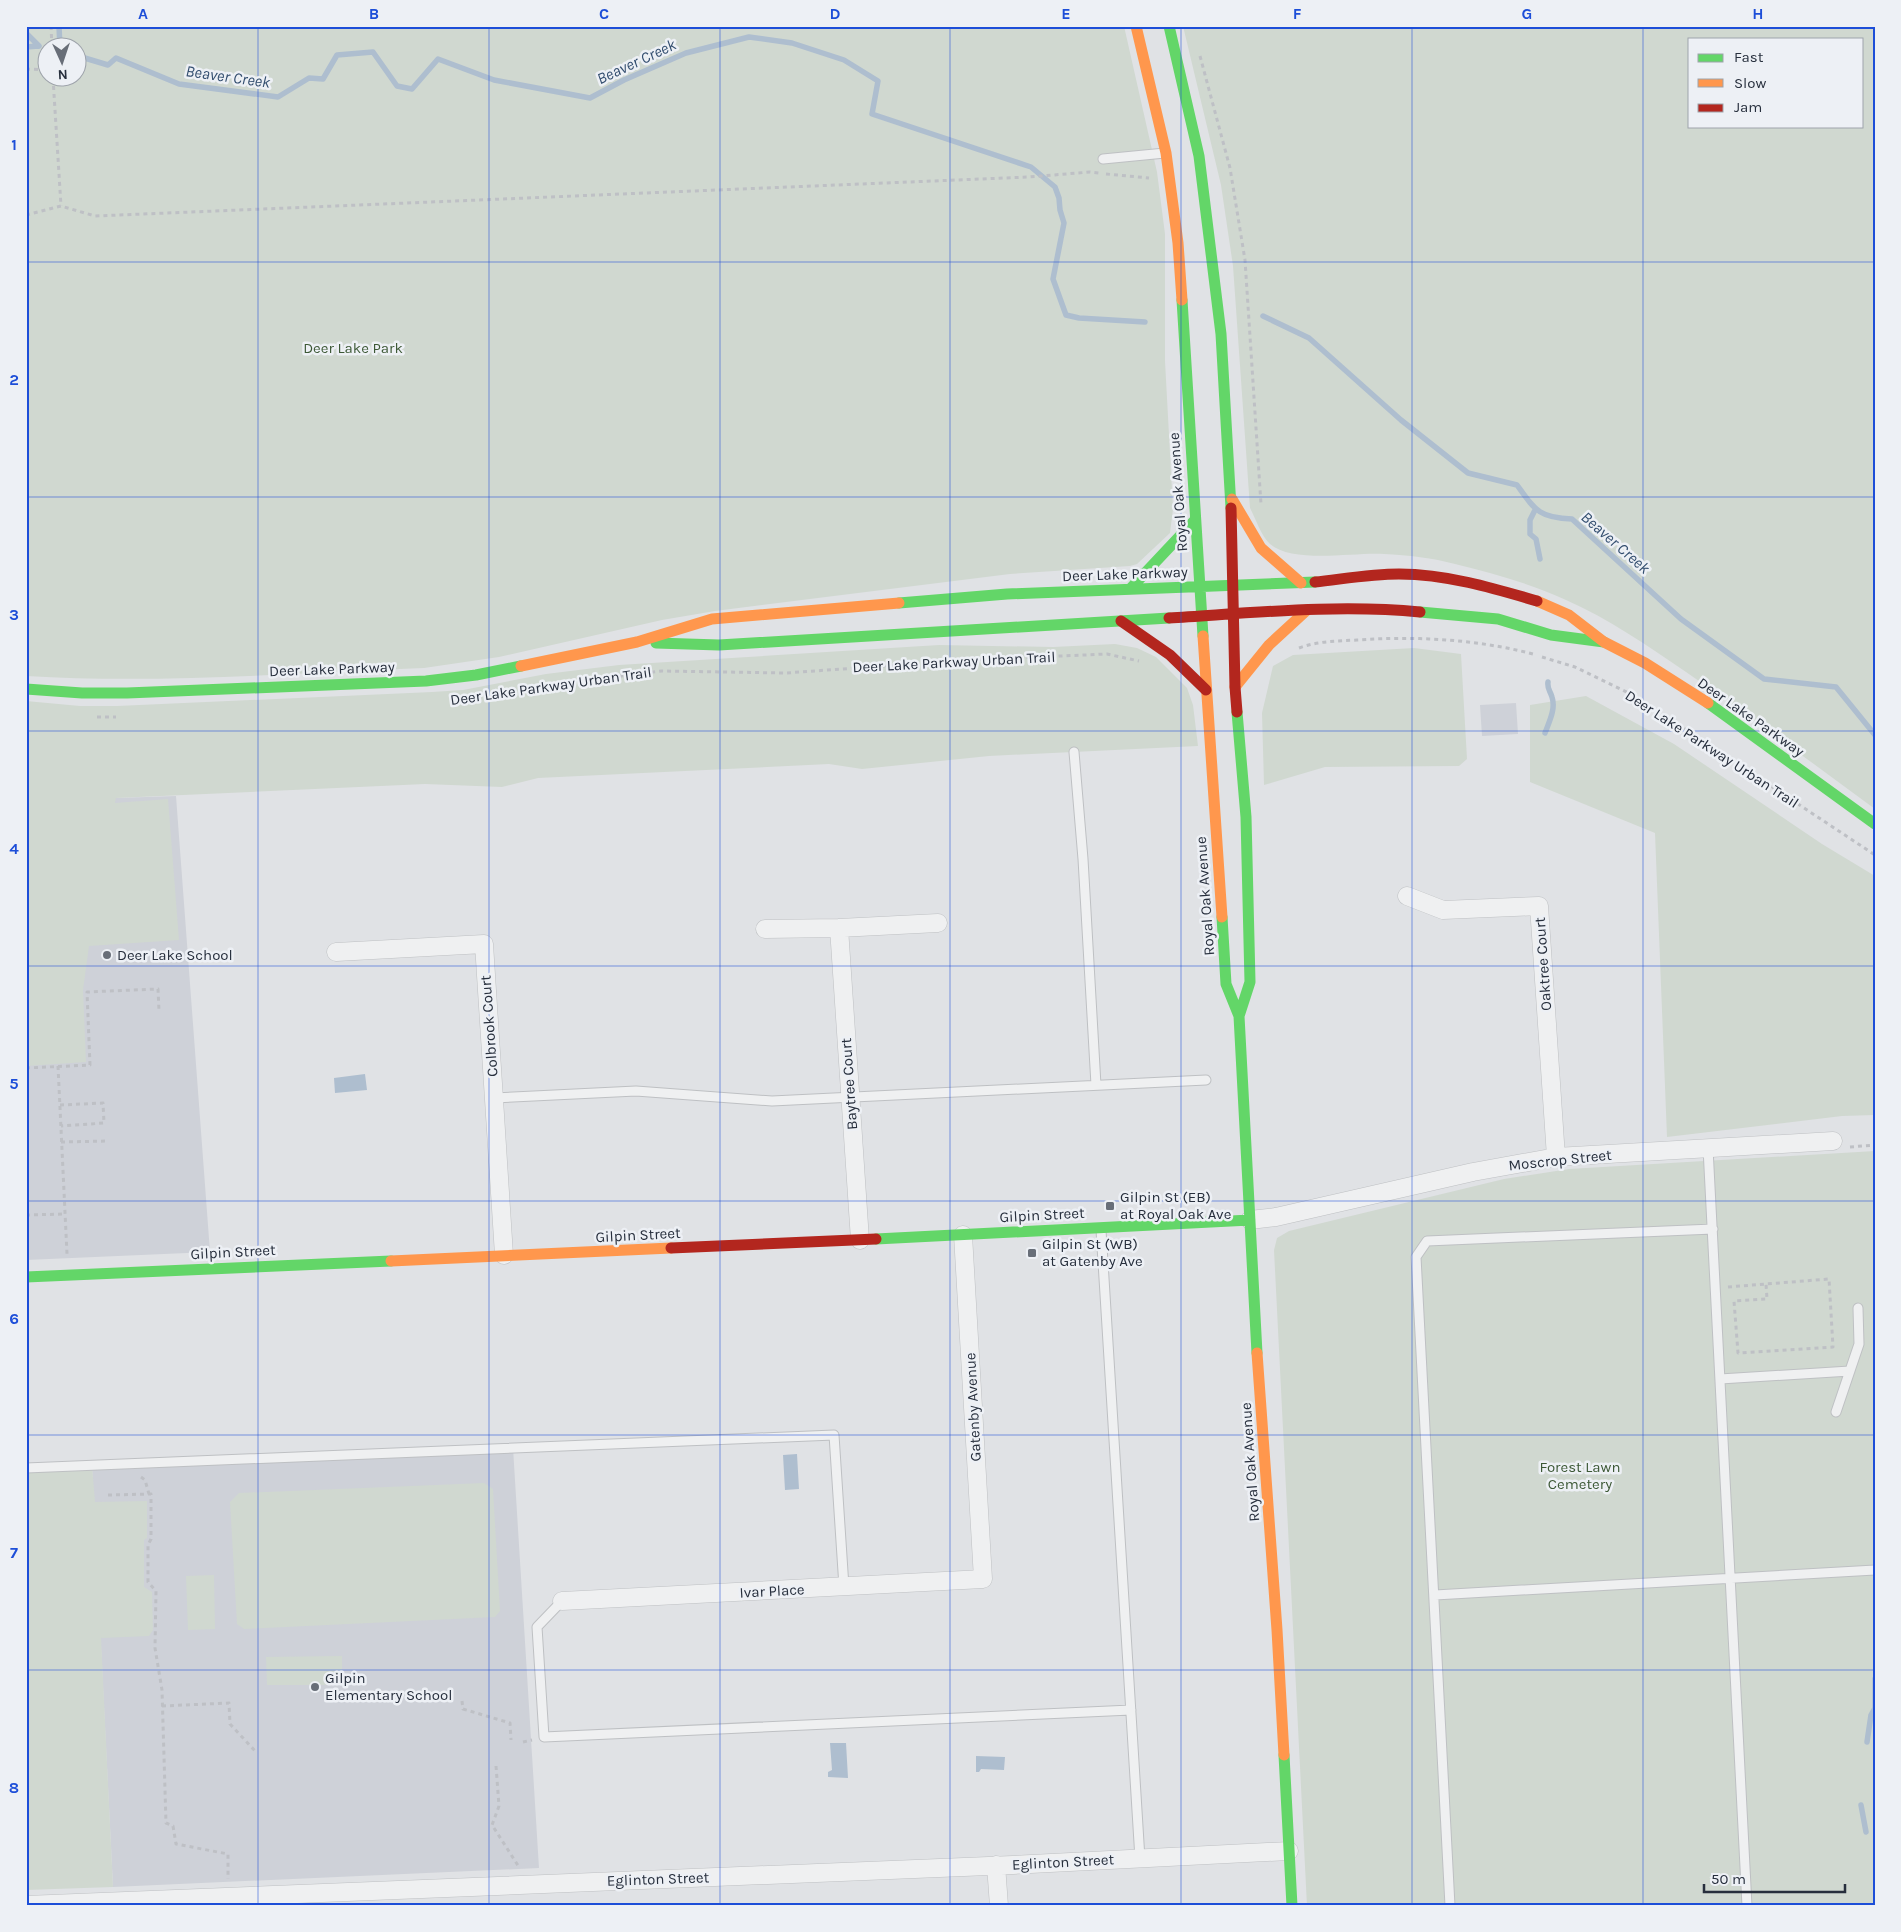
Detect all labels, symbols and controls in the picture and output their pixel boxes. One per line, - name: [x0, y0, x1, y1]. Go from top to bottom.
- text: A: [138, 4, 148, 23]
- text: B: [369, 4, 379, 23]
- text: C: [599, 4, 609, 23]
- text: D: [830, 4, 841, 23]
- text: E: [1061, 4, 1071, 23]
- text: F: [1293, 4, 1302, 23]
- text: G: [1522, 4, 1532, 23]
- text: H: [1752, 4, 1764, 23]
- water label: Beaver Creek: [594, 34, 680, 88]
- north arrow: [38, 38, 88, 88]
- legend: [1688, 38, 1864, 128]
- text: Fast: [1734, 48, 1764, 66]
- water label: Beaver Creek: [184, 61, 272, 92]
- text: N: [57, 66, 68, 83]
- text: Slow: [1734, 74, 1766, 92]
- text: Jam: [1734, 98, 1762, 116]
- text: 1: [11, 135, 17, 154]
- park label: Deer Lake Park: [303, 339, 403, 357]
- text: 2: [9, 370, 19, 389]
- street label: Royal Oak Avenue: [1165, 432, 1191, 552]
- water label: Beaver Creek: [1577, 507, 1655, 578]
- street label: Deer Lake Parkway: [1062, 563, 1188, 585]
- text: 3: [9, 605, 19, 624]
- street label: Deer Lake Parkway Urban Trail: [852, 648, 1056, 676]
- street label: Deer Lake Parkway: [269, 658, 395, 680]
- street label: Deer Lake Parkway Urban Trail: [449, 663, 653, 709]
- street label: Deer Lake Parkway: [1694, 674, 1808, 760]
- street label: Deer Lake Parkway Urban Trail: [1622, 686, 1802, 812]
- street label: Royal Oak Avenue: [1192, 836, 1218, 956]
- text: 4: [9, 839, 19, 858]
- street label: Oaktree Court: [1531, 916, 1555, 1011]
- place label: Deer Lake School: [117, 946, 233, 964]
- marker: Deer Lake School: [101, 949, 113, 961]
- street label: Colbrook Court: [476, 974, 502, 1077]
- street label: Baytree Court: [837, 1037, 861, 1131]
- text: 5: [9, 1074, 19, 1093]
- street label: Moscrop Street: [1508, 1146, 1613, 1174]
- place label: Gilpin St (EB) at Royal Oak Ave: [1120, 1188, 1231, 1223]
- marker: Gilpin St (EB) at Royal Oak Ave: [1104, 1200, 1116, 1212]
- street label: Gilpin Street: [999, 1204, 1085, 1226]
- street label: Gilpin Street: [595, 1224, 681, 1246]
- place label: Gilpin St (WB) at Gatenby Ave: [1042, 1235, 1143, 1270]
- street label: Gilpin Street: [190, 1241, 276, 1263]
- marker: Gilpin St (WB) at Gatenby Ave: [1026, 1247, 1038, 1259]
- text: 6: [9, 1309, 19, 1328]
- street label: Gatenby Avenue: [961, 1352, 985, 1462]
- street label: Royal Oak Avenue: [1237, 1402, 1263, 1522]
- park label: Forest Lawn Cemetery: [1539, 1458, 1621, 1493]
- text: 7: [10, 1543, 18, 1562]
- street label: Ivar Place: [739, 1580, 805, 1602]
- place label: Gilpin Elementary School: [325, 1669, 452, 1704]
- marker: Gilpin Elementary School: [309, 1681, 321, 1693]
- text: 8: [9, 1778, 19, 1797]
- street label: Eglinton Street: [1011, 1850, 1115, 1874]
- scale bar: [1704, 1862, 1845, 1894]
- street label: Eglinton Street: [607, 1868, 710, 1890]
- text: 50 m: [1711, 1870, 1746, 1888]

